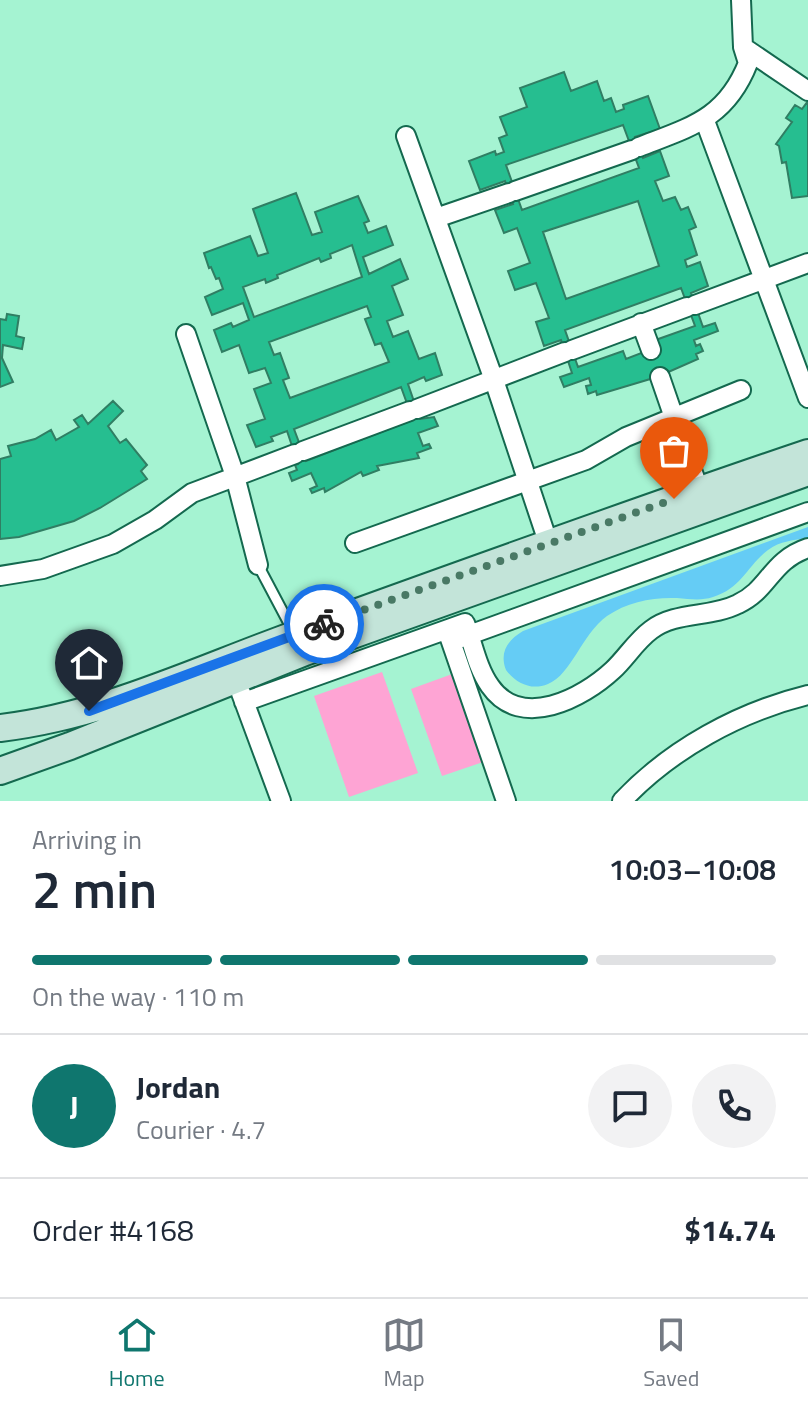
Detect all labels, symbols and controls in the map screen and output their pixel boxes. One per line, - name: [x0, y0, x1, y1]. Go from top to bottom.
- pin: [640, 417, 708, 499]
- icon: bag: [652, 429, 696, 473]
- courier: [284, 584, 364, 664]
- icon: bike: [302, 602, 346, 646]
- pin: [55, 629, 123, 711]
- icon: home: [67, 641, 111, 685]
- text: Arriving in: [32, 820, 142, 859]
- text: 10:03–10:08: [609, 846, 776, 892]
- text: 2 min: [32, 849, 157, 928]
- text: On the way · 110 m: [32, 977, 244, 1016]
- text: Jordan: [136, 1064, 220, 1110]
- button: chat: [588, 1064, 672, 1148]
- button: phone: [692, 1064, 776, 1148]
- text: J: [69, 1083, 79, 1129]
- text: Courier · 4.7: [136, 1110, 266, 1149]
- text: Order #4168: [32, 1207, 194, 1253]
- text: $14.74: [684, 1207, 776, 1253]
- tab: Home: [109, 1313, 165, 1395]
- tab: Map: [382, 1313, 426, 1395]
- tab: Saved: [643, 1313, 699, 1395]

